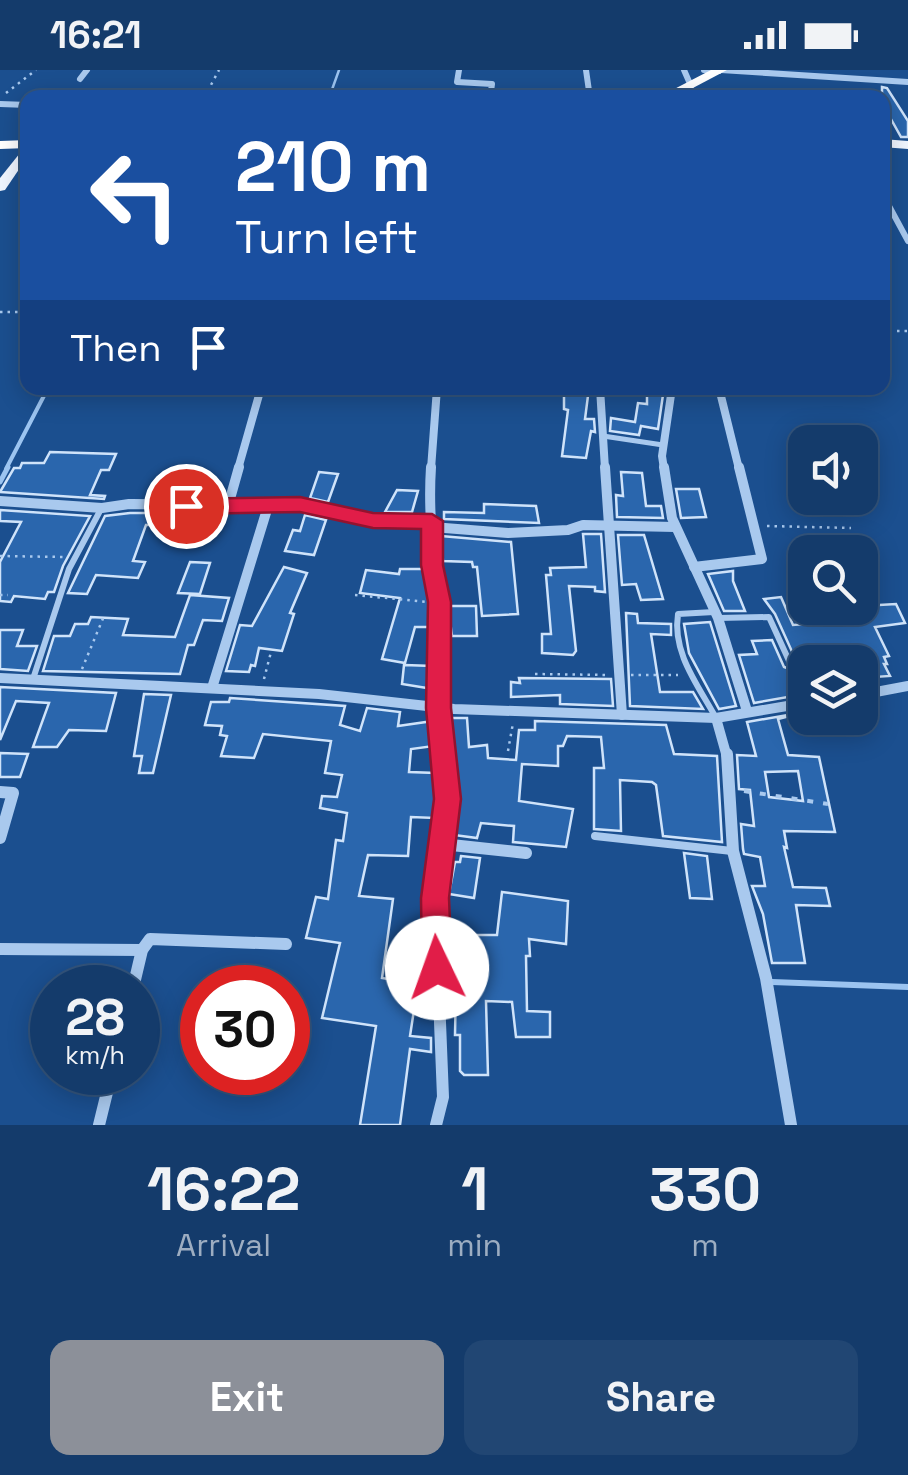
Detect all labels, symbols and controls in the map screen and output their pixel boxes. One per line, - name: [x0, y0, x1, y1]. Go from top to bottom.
- text: 16:21: [50, 11, 142, 59]
- text: 210 m: [235, 122, 431, 211]
- icon: left: [70, 130, 200, 260]
- text: Turn left: [235, 209, 418, 266]
- icon: arrive: [181, 320, 236, 375]
- text: Then: [70, 324, 161, 372]
- map controls: [788, 425, 878, 735]
- button: sound: [788, 425, 878, 515]
- pin: [144, 464, 229, 549]
- icon: arrive: [159, 479, 214, 534]
- button: search: [788, 535, 878, 625]
- button: layers: [788, 645, 878, 735]
- position arrow: [385, 916, 489, 1020]
- speed limit sign: 30: [180, 965, 310, 1095]
- text: 28: [65, 986, 125, 1050]
- text: km/h: [65, 1039, 125, 1071]
- text: 16:22: [147, 1151, 300, 1228]
- text: 1: [461, 1151, 488, 1228]
- text: 330: [649, 1151, 761, 1228]
- text: Arrival: [176, 1225, 271, 1265]
- text: min: [447, 1225, 502, 1265]
- text: m: [691, 1225, 719, 1265]
- button: Exit: [50, 1340, 444, 1455]
- button: Share: [464, 1340, 858, 1455]

